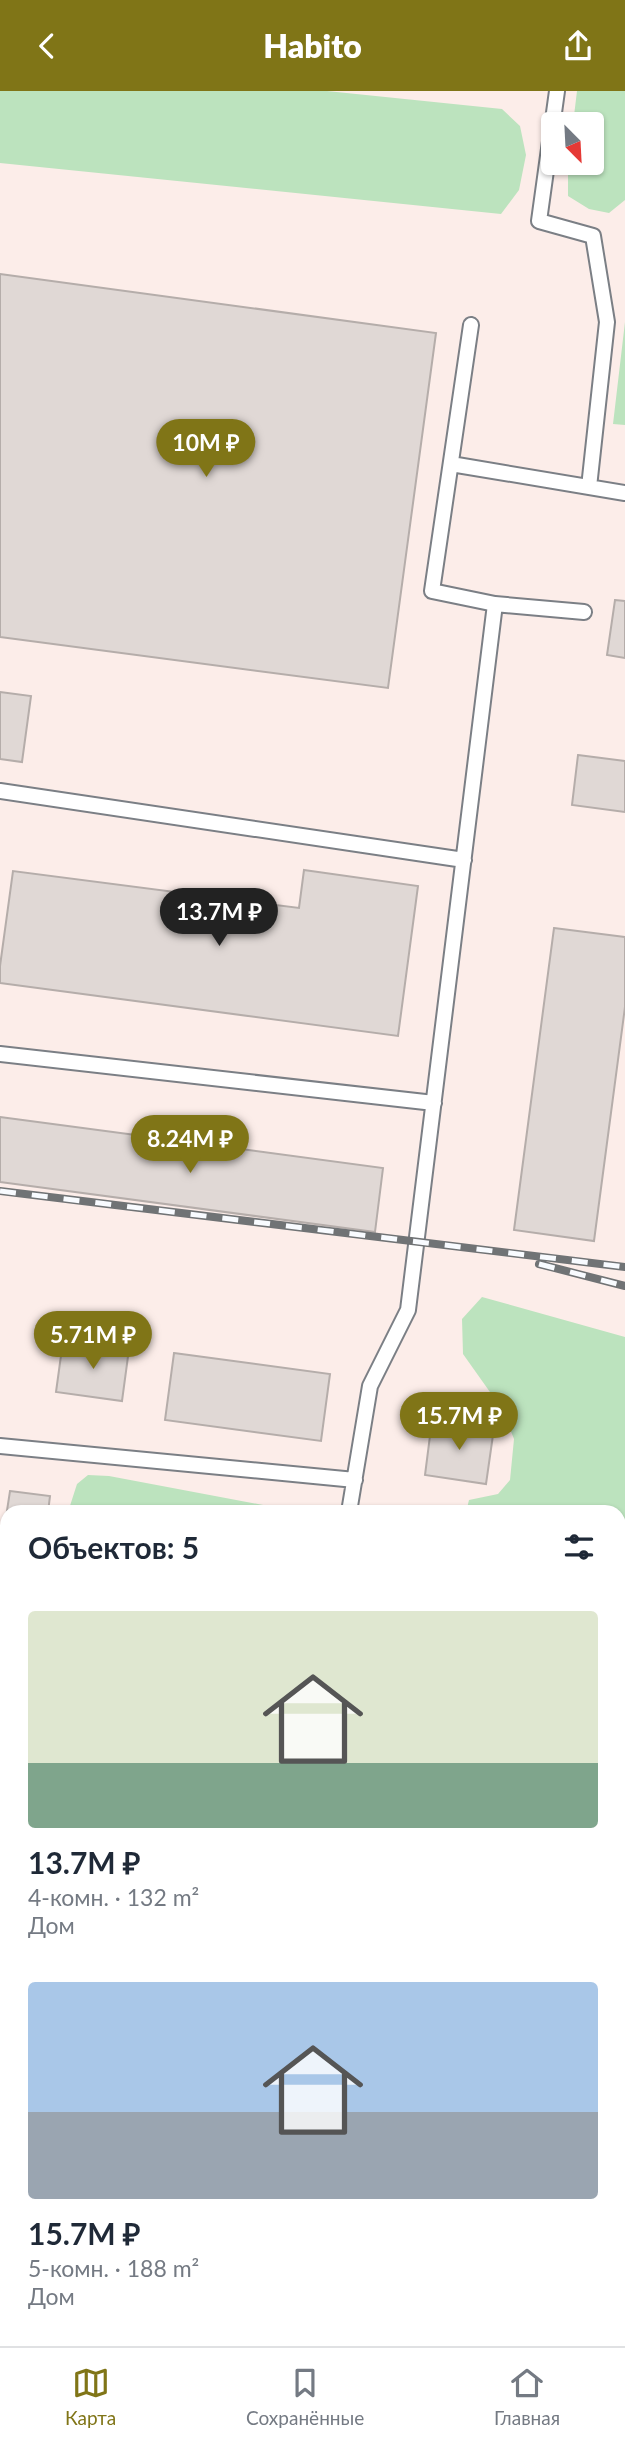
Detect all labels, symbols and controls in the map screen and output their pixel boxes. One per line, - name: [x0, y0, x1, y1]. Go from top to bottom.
- text: Habito: [263, 26, 362, 65]
- icon: back: [28, 27, 66, 65]
- icon: share: [559, 27, 597, 65]
- north arrow: [541, 112, 604, 175]
- map controls: [541, 112, 604, 175]
- pin: 10M ₽: [157, 419, 255, 479]
- text: 10M ₽: [172, 428, 240, 456]
- pin: 13.7M ₽: [154, 889, 284, 948]
- text: 13.7M ₽: [176, 897, 262, 925]
- pin: 8.24M ₽: [125, 1115, 255, 1175]
- text: 8.24M ₽: [147, 1124, 233, 1152]
- pin: 5.71M ₽: [28, 1311, 158, 1371]
- text: 5.71M ₽: [50, 1320, 136, 1348]
- pin: 15.7M ₽: [394, 1393, 524, 1452]
- text: 15.7M ₽: [416, 1401, 502, 1429]
- icon: filters: [560, 1528, 598, 1566]
- text: Объектов: 5: [28, 1529, 199, 1565]
- icon: home: [250, 1656, 376, 1782]
- text: 13.7M ₽: [28, 1844, 140, 1880]
- text: 4-комн. · 132 m²: [28, 1883, 199, 1911]
- text: Дом: [28, 1911, 75, 1939]
- icon: home: [250, 2027, 376, 2153]
- text: 15.7M ₽: [28, 2215, 140, 2251]
- text: 5-комн. · 188 m²: [28, 2254, 199, 2282]
- text: Дом: [28, 2282, 75, 2310]
- tab: Карта: [65, 2364, 116, 2429]
- tab: Сохранённые: [246, 2364, 364, 2429]
- tab: Главная: [494, 2364, 560, 2429]

